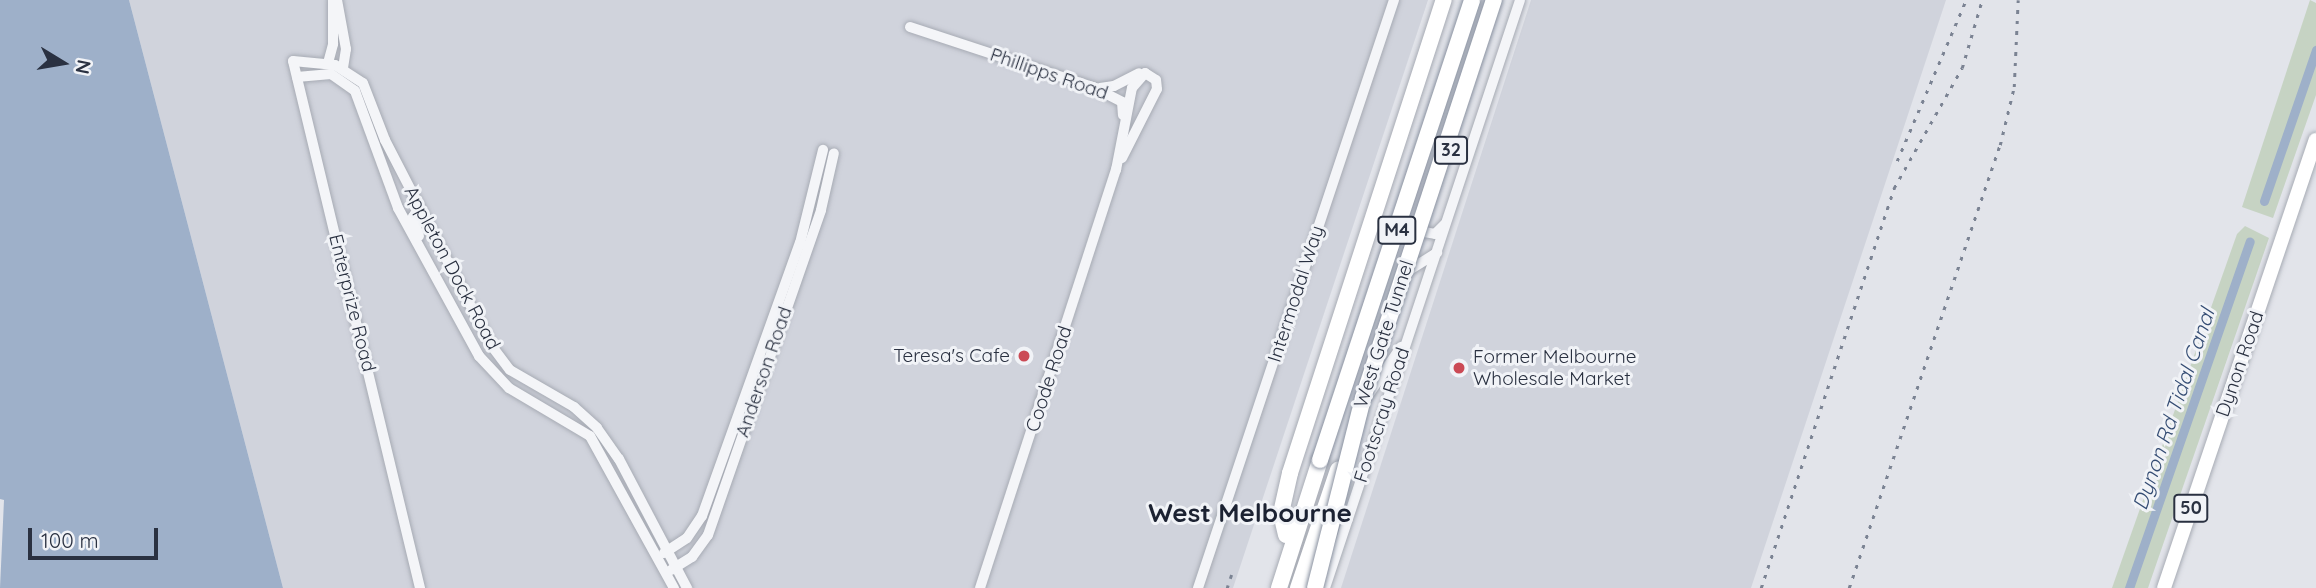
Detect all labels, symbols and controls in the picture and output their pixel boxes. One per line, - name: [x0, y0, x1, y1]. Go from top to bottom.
- north arrow: [28, 28, 98, 98]
- street label: Phillipps Road: [987, 43, 1111, 105]
- text: N: [71, 58, 97, 76]
- road number: 32: [1434, 135, 1468, 164]
- street label: Appleton Dock Road: [399, 182, 505, 354]
- road number: M4: [1376, 215, 1418, 244]
- street label: Intermodal Way: [1263, 223, 1329, 365]
- street label: Enterprize Road: [324, 232, 380, 374]
- street label: West Gate Tunnel: [1349, 257, 1419, 411]
- street label: Anderson Road: [731, 304, 797, 440]
- water label: Dynon Rd Tidal Canal: [2127, 305, 2219, 513]
- street label: Dynon Road: [2211, 308, 2269, 420]
- street label: Coode Road: [1021, 323, 1077, 435]
- place label: Teresa's Cafe: [893, 345, 1010, 367]
- street label: Footscray Road: [1349, 345, 1415, 485]
- place label: Former Melbourne Wholesale Market: [1473, 346, 1636, 390]
- marker: Teresa's Cafe: [1016, 348, 1032, 364]
- marker: Former Melbourne Wholesale Market: [1451, 360, 1467, 376]
- road number: 50: [2172, 494, 2210, 522]
- district label: West Melbourne: [1148, 497, 1352, 529]
- scale bar: [32, 514, 161, 558]
- text: 100 m: [41, 527, 99, 553]

